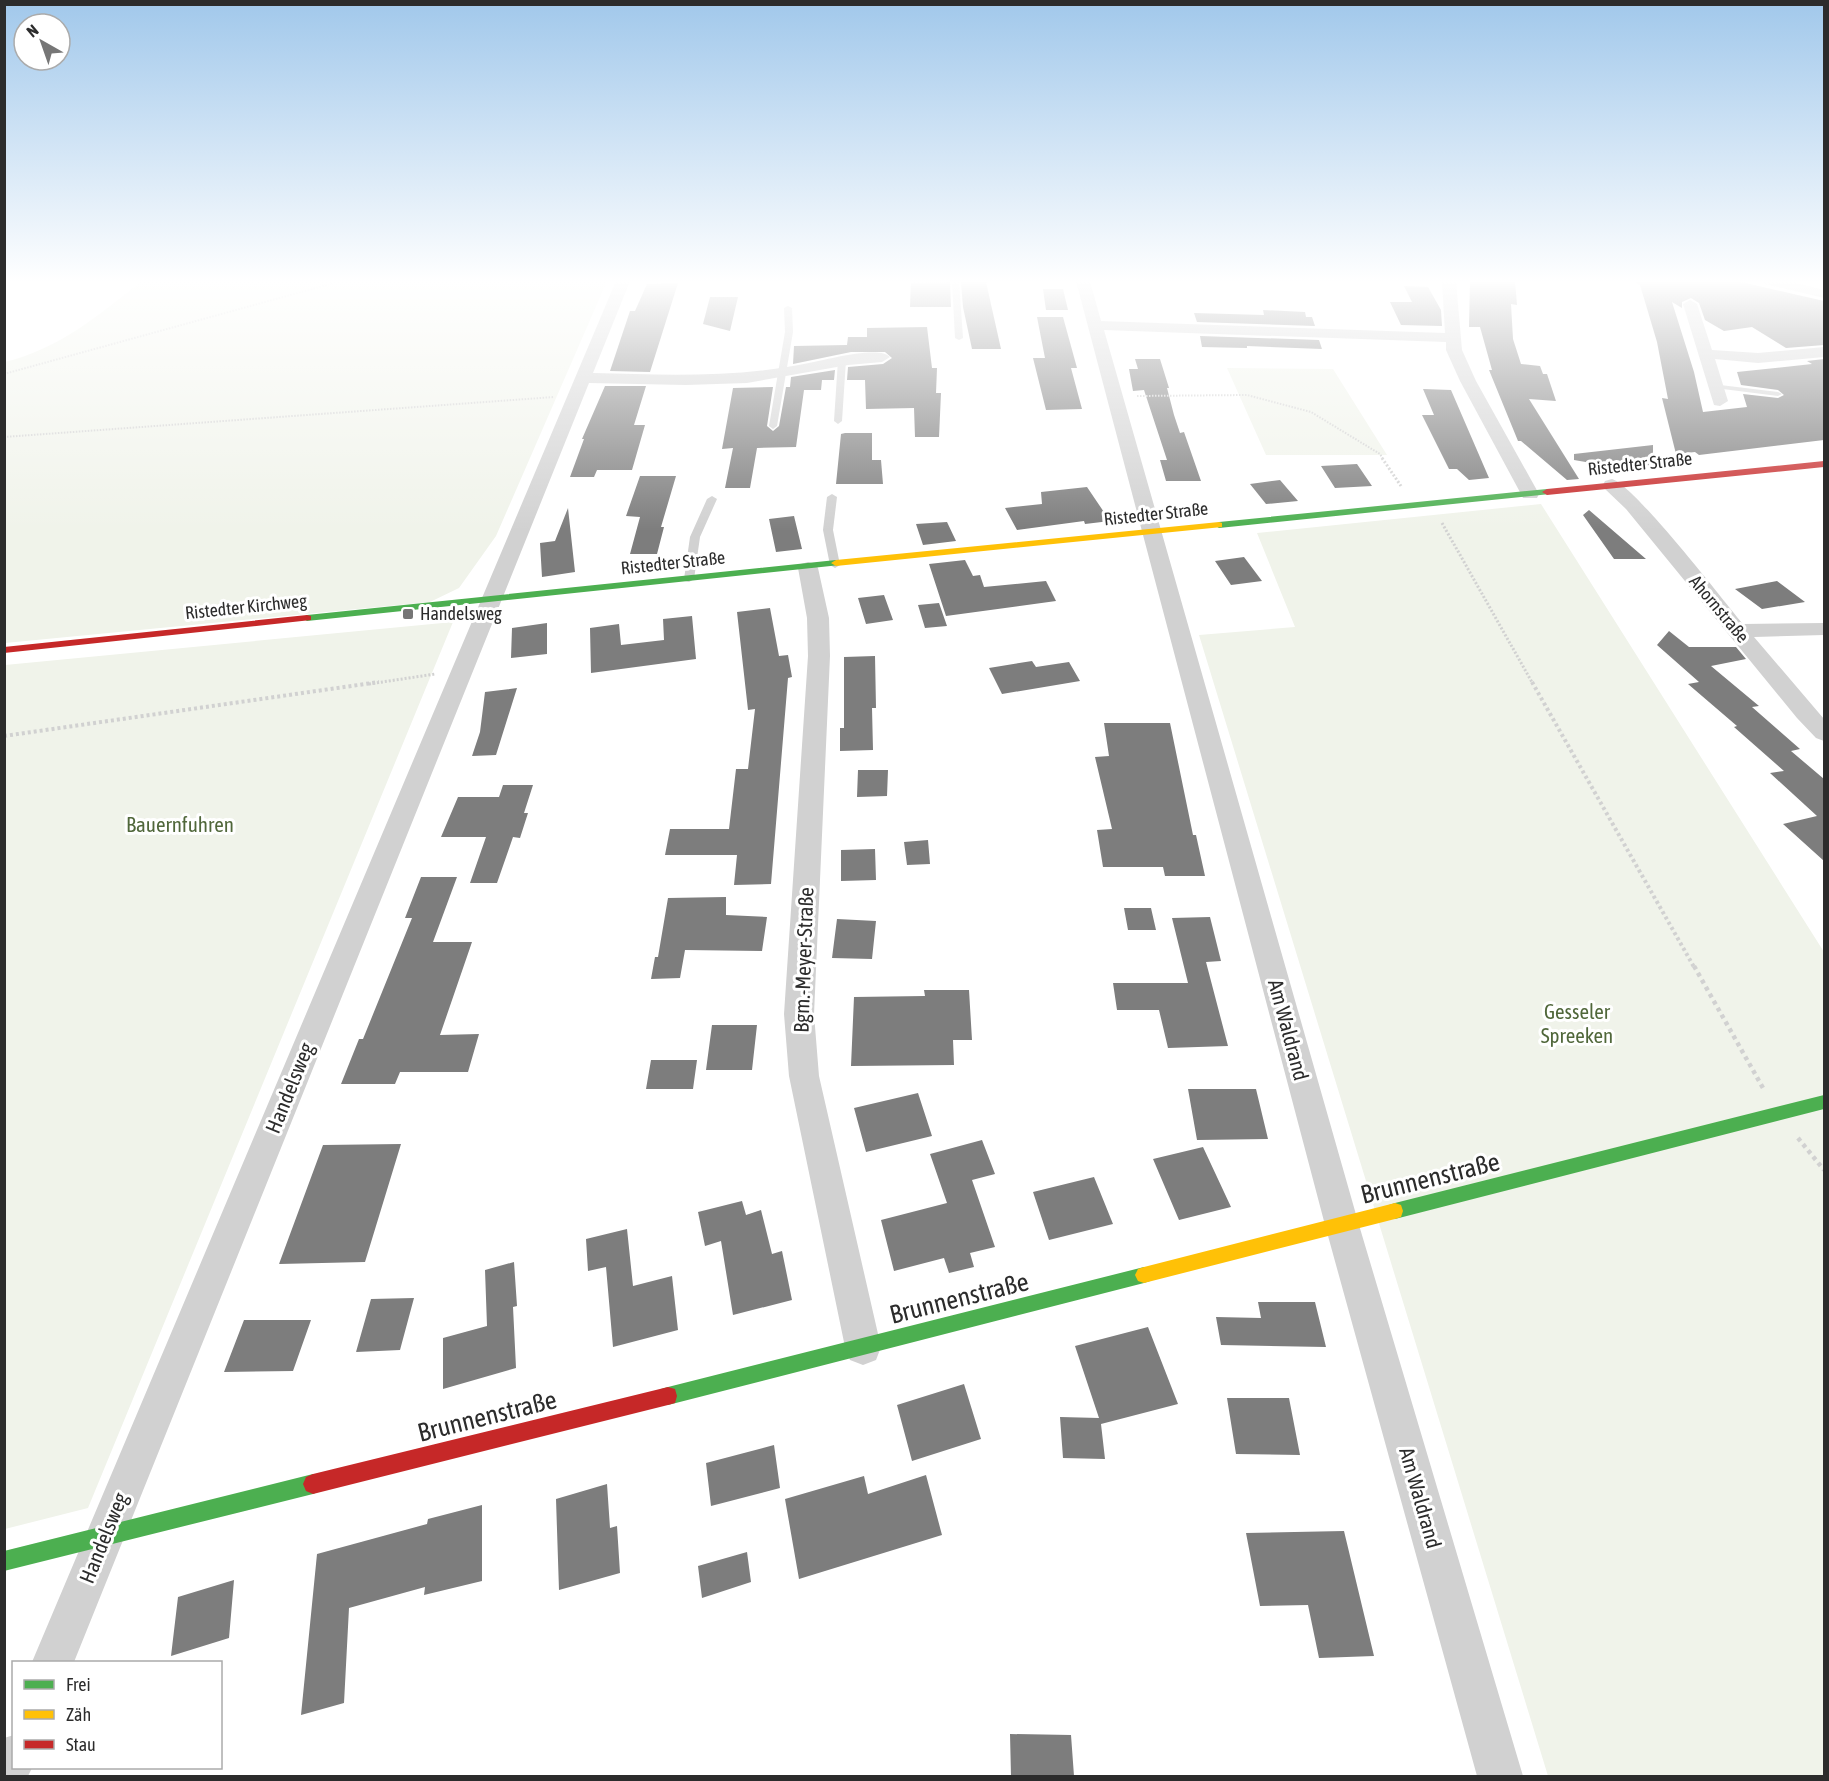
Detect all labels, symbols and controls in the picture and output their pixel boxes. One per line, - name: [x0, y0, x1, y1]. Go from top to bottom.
- north arrow: [12, 12, 72, 72]
- text: N: [23, 21, 42, 40]
- street label: Ristedter Straße: [1587, 448, 1693, 479]
- street label: Ristedter Straße: [1103, 498, 1209, 529]
- street label: Ristedter Straße: [620, 547, 726, 578]
- street label: Ahornstraße: [1685, 571, 1754, 647]
- street label: Ristedter Kirchweg: [184, 590, 308, 623]
- place label: Handelsweg: [420, 603, 502, 624]
- marker: Handelsweg: [401, 607, 415, 621]
- park label: Bauernfuhren: [126, 812, 234, 836]
- street label: Bgm.-Meyer-Straße: [788, 887, 818, 1033]
- street label: Am Waldrand: [1264, 977, 1314, 1083]
- park label: Gesseler Spreeken: [1541, 999, 1613, 1047]
- street label: Handelsweg: [260, 1039, 318, 1136]
- street label: Brunnenstraße: [1357, 1146, 1503, 1210]
- street label: Brunnenstraße: [886, 1266, 1032, 1330]
- street label: Brunnenstraße: [414, 1384, 560, 1448]
- street label: Am Waldrand: [1395, 1445, 1447, 1551]
- street label: Handelsweg: [74, 1489, 132, 1586]
- legend: [12, 1661, 222, 1769]
- text: Frei: [66, 1674, 91, 1695]
- text: Zäh: [66, 1704, 91, 1725]
- text: Stau: [66, 1734, 96, 1755]

